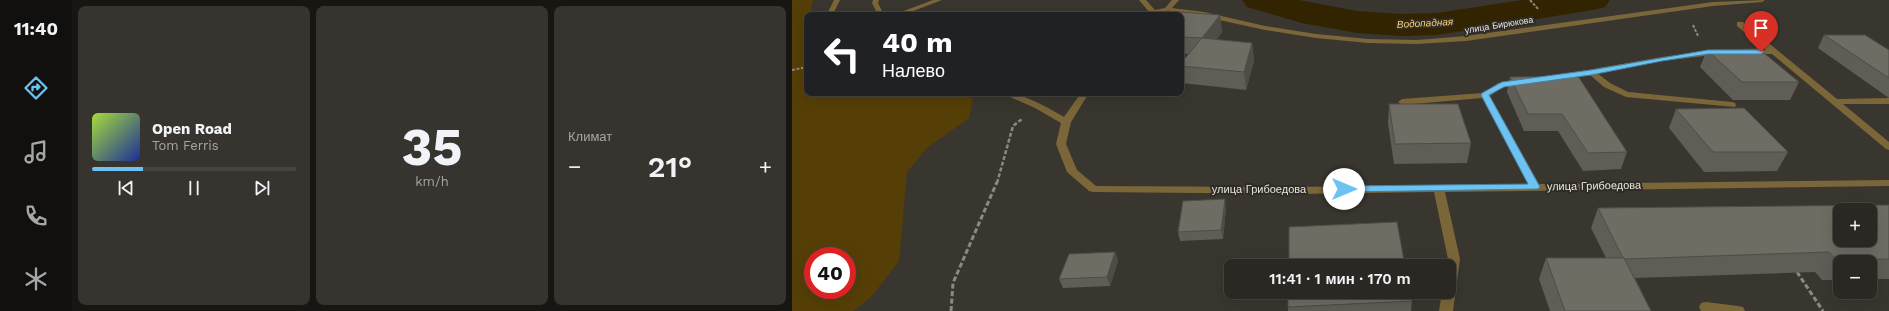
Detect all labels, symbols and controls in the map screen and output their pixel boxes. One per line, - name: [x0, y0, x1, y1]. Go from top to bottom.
- pin: [1744, 11, 1778, 52]
- street label: улица Бирюкова: [1464, 15, 1534, 35]
- water label: Водопадная: [1397, 16, 1454, 30]
- icon: arrive: [1750, 17, 1772, 39]
- text: 11:40: [14, 18, 58, 39]
- text: 40 m: [882, 26, 952, 59]
- icon: left: [816, 28, 868, 80]
- text: Налево: [882, 60, 945, 81]
- icon: directions: [22, 74, 50, 102]
- text: 35: [401, 117, 463, 178]
- text: Open Road: [152, 120, 232, 138]
- text: Климат: [568, 129, 612, 144]
- icon: music: [22, 138, 50, 166]
- text: Tom Ferris: [152, 138, 219, 153]
- text: 21°: [648, 149, 692, 184]
- text: −: [568, 154, 581, 179]
- text: +: [759, 154, 772, 179]
- position arrow: [1323, 168, 1365, 210]
- text: km/h: [415, 174, 449, 189]
- icon: previous: [115, 177, 137, 199]
- icon: pause: [183, 177, 205, 199]
- icon: next: [251, 177, 273, 199]
- street label: улица Грибоедова: [1547, 179, 1642, 193]
- street label: улица Грибоедова: [1212, 183, 1307, 196]
- icon: phone: [22, 202, 50, 230]
- map controls: [1833, 203, 1877, 299]
- button: +: [1833, 203, 1877, 247]
- speed limit sign: 40: [804, 247, 856, 299]
- button: −: [1833, 255, 1877, 299]
- icon: climate: [22, 265, 50, 293]
- text: 11:41 · 1 мин · 170 m: [1269, 270, 1411, 288]

